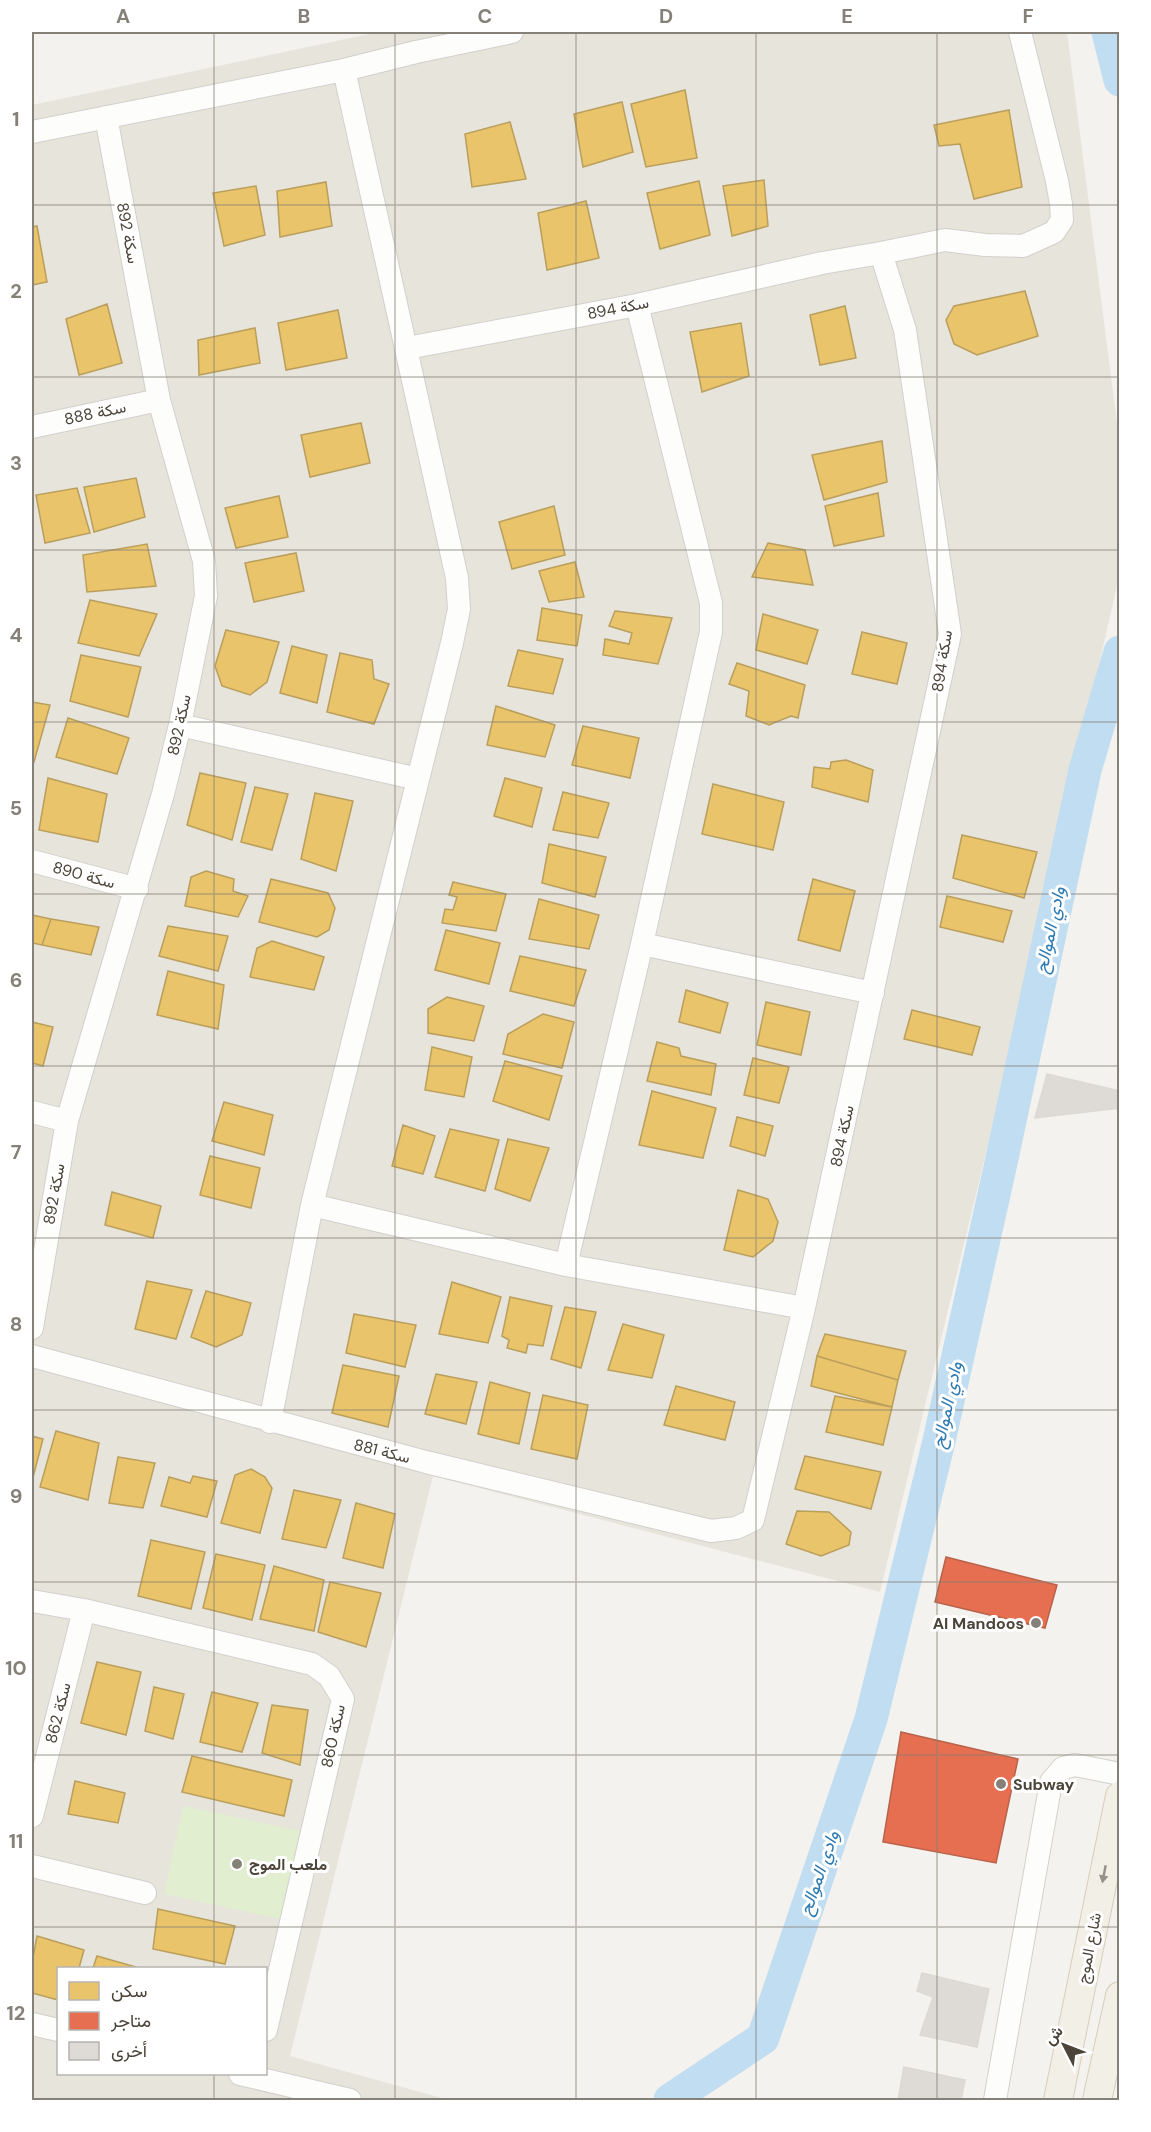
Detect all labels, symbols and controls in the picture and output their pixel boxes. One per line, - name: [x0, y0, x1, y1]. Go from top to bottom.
- text: A: [116, 3, 130, 29]
- text: B: [298, 3, 310, 29]
- text: C: [478, 3, 492, 29]
- text: D: [659, 3, 673, 29]
- text: E: [841, 3, 853, 29]
- text: F: [1022, 3, 1034, 29]
- text: 1: [12, 106, 20, 132]
- street label: سكة 892: [112, 201, 144, 265]
- text: 2: [10, 278, 22, 304]
- street label: سكة 894: [585, 292, 651, 324]
- street label: سكة 888: [62, 396, 128, 430]
- text: 3: [10, 450, 22, 476]
- text: 4: [10, 622, 23, 648]
- street label: سكة 894: [927, 629, 957, 693]
- street label: سكة 892: [162, 693, 196, 757]
- text: 5: [10, 795, 22, 821]
- street label: سكة 890: [51, 857, 117, 893]
- water label: وادي الموالح: [1029, 884, 1074, 976]
- text: 6: [10, 967, 22, 993]
- street label: سكة 894: [825, 1103, 859, 1169]
- text: 7: [11, 1139, 22, 1165]
- street label: سكة 892: [38, 1162, 70, 1226]
- text: 8: [10, 1311, 22, 1337]
- water label: وادي الموالح: [926, 1359, 971, 1451]
- street label: سكة 881: [352, 1434, 412, 1468]
- text: 9: [10, 1483, 22, 1509]
- place label: Al Mandoos: [933, 1613, 1024, 1634]
- marker: Al Mandoos: [1029, 1616, 1043, 1630]
- text: 10: [5, 1655, 27, 1681]
- street label: سكة 862: [40, 1680, 76, 1746]
- street label: سكة 860: [316, 1702, 350, 1770]
- place label: Subway: [1013, 1774, 1075, 1795]
- marker: Subway: [994, 1777, 1008, 1791]
- water label: وادي الموالح: [793, 1827, 848, 1919]
- text: 11: [9, 1828, 23, 1854]
- place label: ملعب الموج: [249, 1854, 327, 1875]
- marker: ملعب الموج: [230, 1857, 244, 1871]
- one-way arrow: [1099, 1865, 1108, 1884]
- street label: شارع الموج: [1072, 1911, 1107, 1985]
- legend: [57, 1967, 267, 2075]
- text: سكن: [111, 1979, 147, 2003]
- text: 12: [7, 2000, 25, 2026]
- text: متاجر: [110, 2009, 151, 2033]
- north arrow: [1034, 2015, 1094, 2075]
- text: ش: [1039, 2021, 1067, 2049]
- text: أخرى: [111, 2039, 147, 2063]

